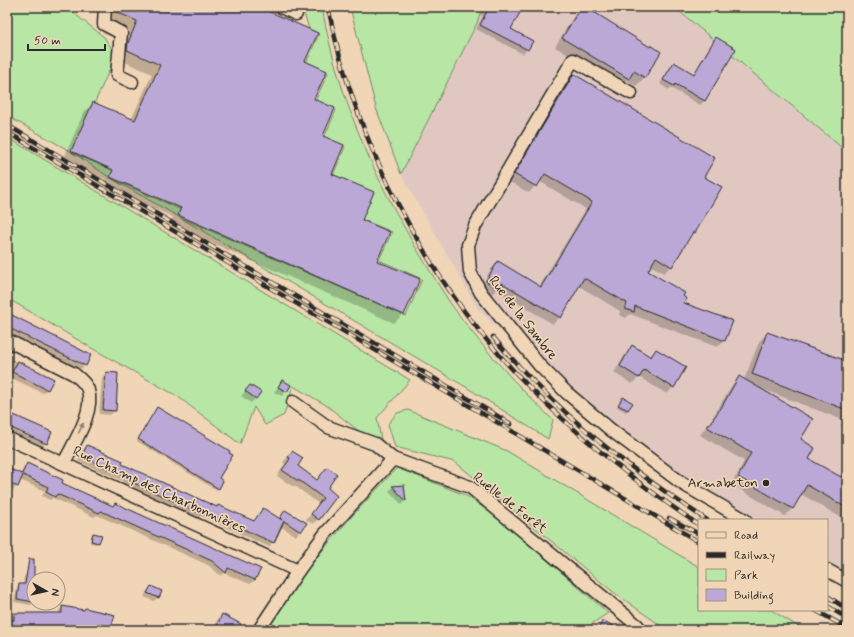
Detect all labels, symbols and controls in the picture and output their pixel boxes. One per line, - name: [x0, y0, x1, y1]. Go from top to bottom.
- scale bar: [28, 26, 105, 52]
- text: 50 m: [34, 33, 61, 49]
- street label: Rue de la Sambre: [484, 272, 562, 364]
- one-way arrow: [78, 423, 84, 434]
- street label: Rue Champ des Charbonnières: [70, 442, 248, 538]
- street label: Ruelle de Forêt: [469, 468, 552, 538]
- place label: Armabeton: [688, 474, 758, 492]
- marker: Armabeton: [761, 478, 771, 488]
- legend: [698, 519, 828, 611]
- text: Road: [734, 528, 758, 544]
- text: Railway: [734, 548, 776, 564]
- text: Park: [734, 568, 758, 584]
- north arrow: [26, 571, 66, 611]
- text: N: [47, 588, 62, 597]
- text: Building: [734, 588, 774, 605]

